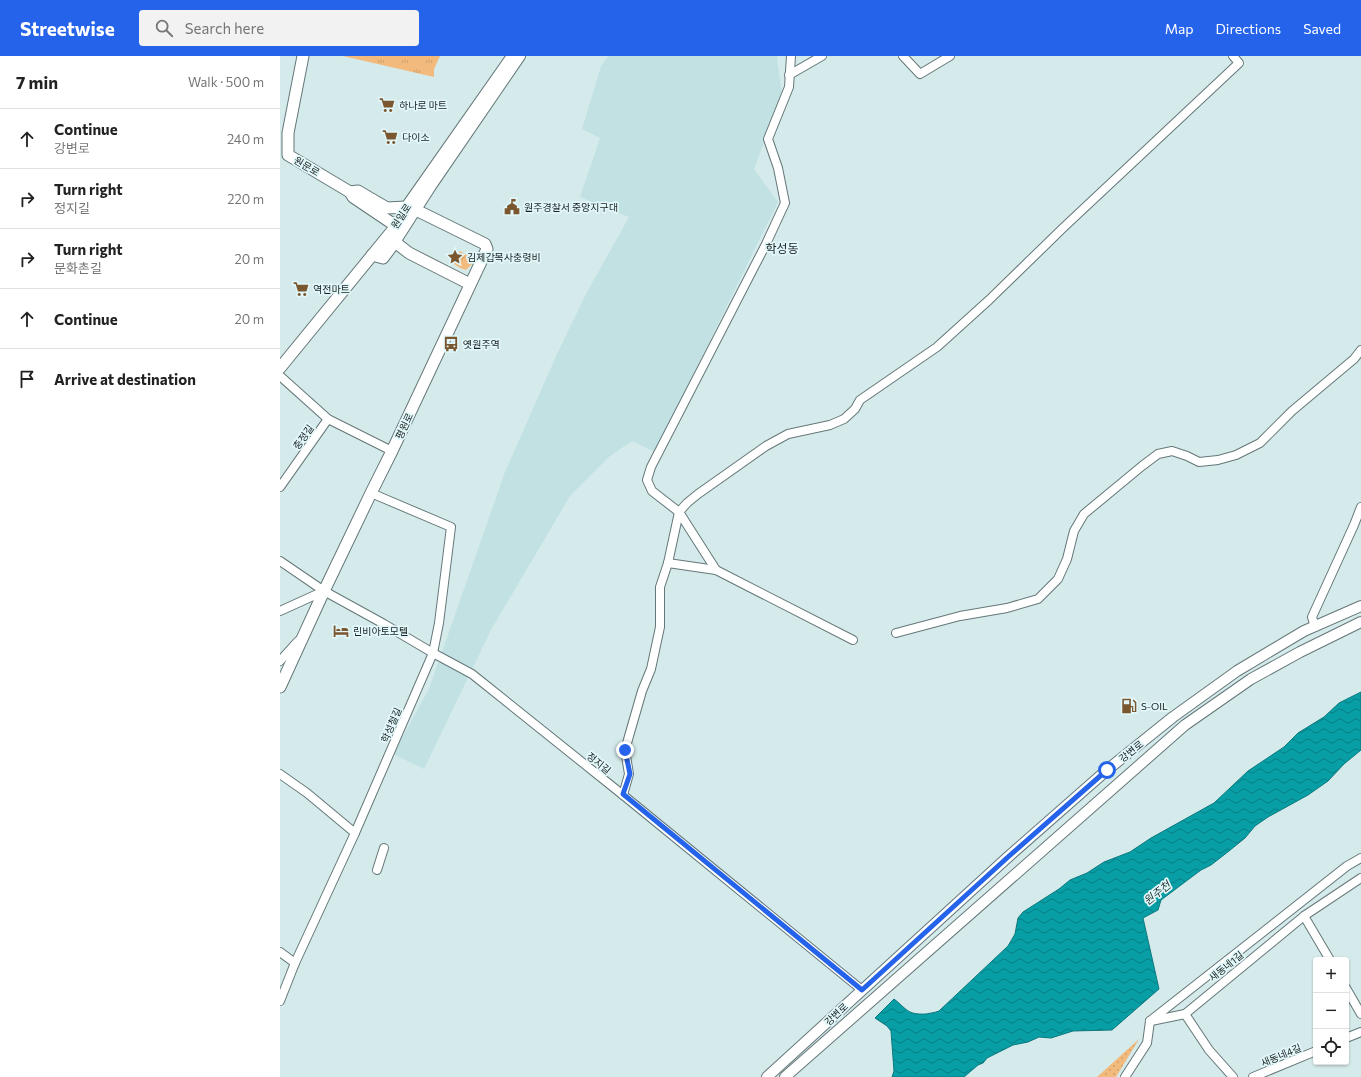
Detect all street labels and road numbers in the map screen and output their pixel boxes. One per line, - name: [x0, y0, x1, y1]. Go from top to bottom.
- street label: 원문로: [292, 154, 322, 178]
- street label: 원일로: [388, 201, 414, 231]
- street label: 평원로: [393, 411, 415, 441]
- street label: 충정길: [290, 422, 316, 452]
- street label: 학성철길: [378, 706, 404, 744]
- street label: 강변로: [1116, 738, 1146, 764]
- street label: 정지길: [584, 750, 614, 776]
- street label: 새동네1길: [1206, 948, 1246, 984]
- street label: 강변로: [822, 1000, 850, 1028]
- street label: 새동네4길: [1259, 1041, 1303, 1069]

